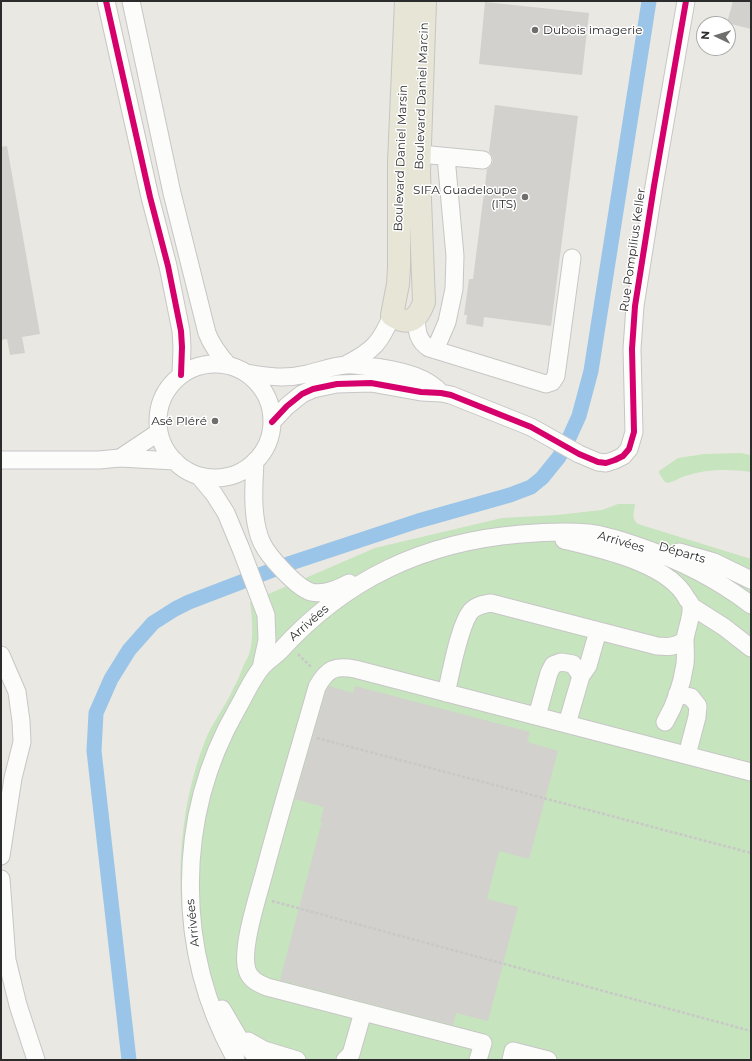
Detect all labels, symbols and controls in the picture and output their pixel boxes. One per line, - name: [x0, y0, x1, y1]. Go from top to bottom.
- north arrow: [696, 16, 736, 56]
- street label: Boulevard Daniel Marcin: [412, 22, 432, 170]
- place label: Dubois imagerie: [543, 23, 643, 37]
- marker: Dubois imagerie: [530, 25, 540, 35]
- text: N: [698, 30, 712, 40]
- street label: Boulevard Daniel Marsin: [391, 84, 411, 232]
- place label: SIFA Guadeloupe (ITS): [413, 183, 517, 211]
- street label: Rue Pompilius Keller: [617, 187, 649, 313]
- marker: SIFA Guadeloupe (ITS): [520, 192, 530, 202]
- place label: Asé Pléré: [151, 414, 207, 428]
- marker: Asé Pléré: [210, 416, 220, 426]
- street label: Arrivées: [596, 528, 646, 556]
- street label: Départs: [657, 539, 707, 567]
- street label: Arrivées: [286, 602, 332, 644]
- street label: Arrivées: [183, 898, 203, 948]

